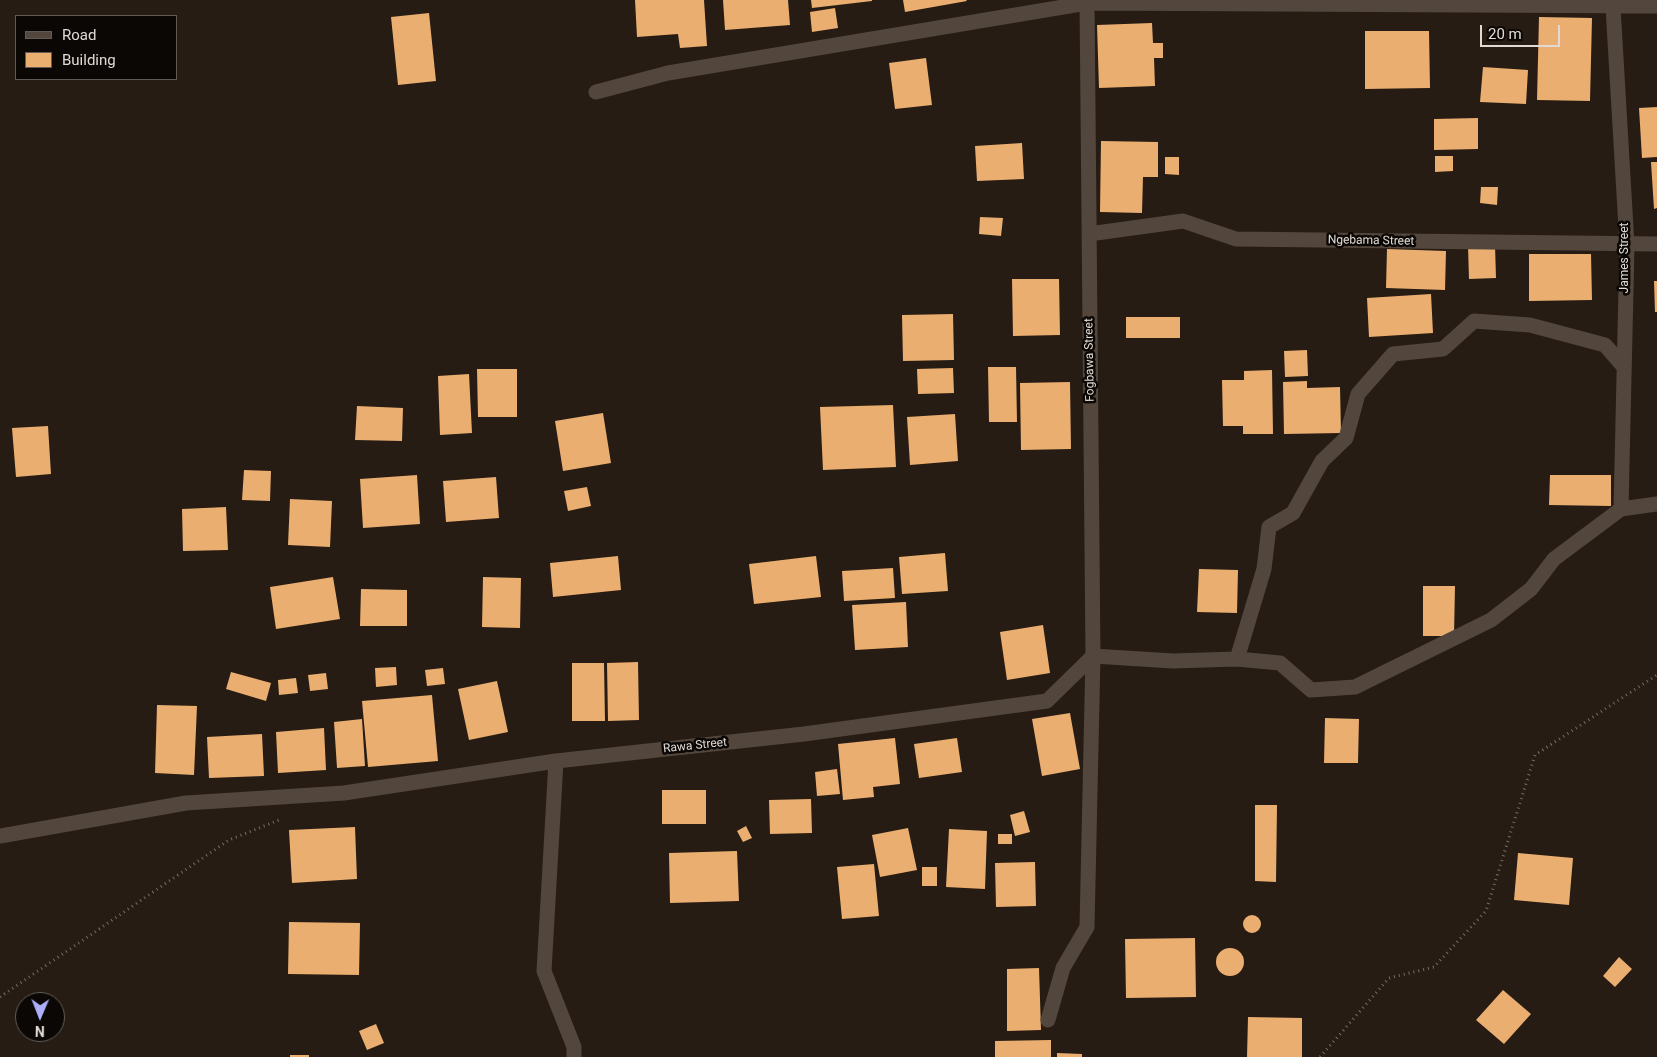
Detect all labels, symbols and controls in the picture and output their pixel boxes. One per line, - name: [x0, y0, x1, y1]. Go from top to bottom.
- legend: [15, 15, 178, 80]
- scale bar: [1482, 15, 1562, 47]
- text: 20 m: [1488, 25, 1522, 43]
- text: Road: [62, 26, 96, 44]
- text: Building: [62, 51, 116, 69]
- street label: James Street: [1618, 223, 1632, 293]
- street label: Ngebama Street: [1328, 233, 1414, 249]
- street label: Fogbawa Street: [1082, 318, 1098, 402]
- street label: Rawa Street: [662, 735, 728, 757]
- north arrow: [15, 992, 65, 1042]
- text: N: [35, 1023, 45, 1039]

